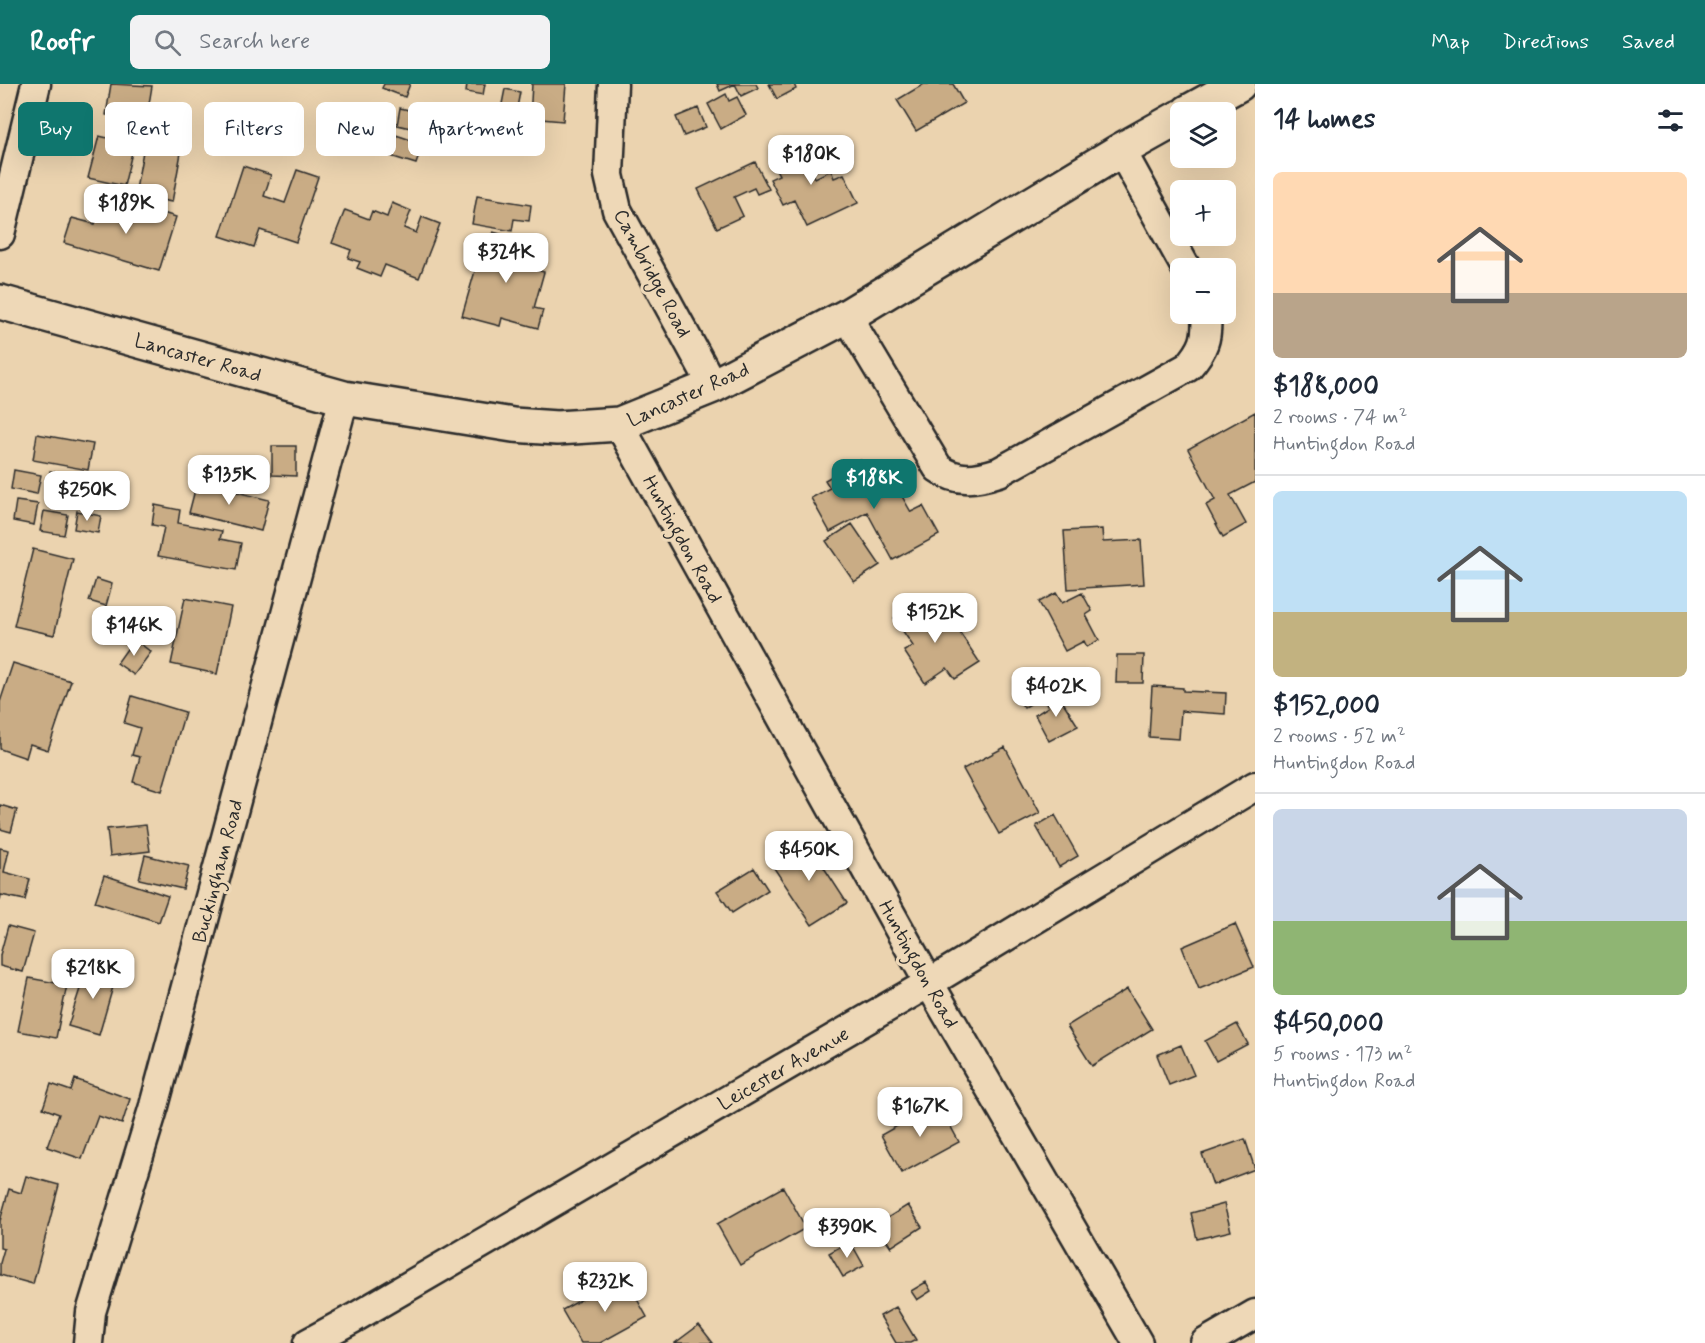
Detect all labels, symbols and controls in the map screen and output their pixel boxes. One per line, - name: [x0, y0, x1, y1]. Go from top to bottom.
- search box: [130, 15, 550, 69]
- text: Roofr: [30, 24, 94, 61]
- icon: search: [151, 26, 184, 59]
- text: Search here: [199, 28, 310, 56]
- text: Map: [1431, 28, 1470, 56]
- text: Directions: [1503, 28, 1589, 56]
- text: Saved: [1622, 28, 1675, 56]
- chip: Buy: [18, 102, 93, 156]
- chip: Rent: [105, 102, 192, 156]
- chip: Filters: [204, 102, 304, 156]
- chip: New: [316, 102, 396, 156]
- chip: Apartment: [408, 102, 545, 156]
- map controls: [1170, 102, 1236, 324]
- button: layers: [1170, 102, 1236, 168]
- text: 14 homes: [1273, 103, 1375, 137]
- icon: filters: [1654, 104, 1687, 137]
- pin: $180K: [769, 135, 853, 186]
- text: $180K: [782, 141, 840, 168]
- button: +: [1170, 180, 1236, 246]
- pin: $189K: [84, 184, 168, 235]
- text: $189K: [98, 190, 154, 217]
- street label: Cambridge Road: [606, 205, 697, 343]
- icon: home: [1426, 211, 1534, 319]
- pin: $324K: [464, 233, 548, 284]
- text: $324K: [477, 239, 535, 266]
- button: −: [1170, 258, 1236, 324]
- street label: Lancaster Road: [131, 327, 264, 389]
- street label: Lancaster Road: [623, 356, 754, 434]
- text: $188,000: [1273, 370, 1379, 404]
- text: 2 rooms · 74 m²: [1273, 404, 1407, 431]
- text: Huntingdon Road: [1273, 431, 1416, 458]
- pin: $135K: [187, 455, 271, 506]
- pin: $188K: [832, 459, 916, 510]
- text: $135K: [202, 461, 256, 488]
- text: $188K: [846, 465, 902, 492]
- pin: $250K: [45, 471, 129, 522]
- street label: Huntingdon Road: [634, 471, 728, 610]
- text: $250K: [58, 477, 116, 504]
- icon: home: [1426, 530, 1534, 638]
- pin: $152K: [893, 593, 977, 644]
- text: $152K: [906, 599, 964, 626]
- pin: $146K: [92, 606, 176, 657]
- text: $146K: [106, 612, 162, 639]
- pin: $402K: [1014, 667, 1098, 718]
- text: $402K: [1026, 673, 1086, 700]
- text: $152,000: [1273, 689, 1380, 723]
- text: 2 rooms · 52 m²: [1273, 723, 1406, 750]
- text: Huntingdon Road: [1273, 750, 1416, 777]
- street label: Buckingham Road: [186, 797, 252, 947]
- pin: $450K: [767, 831, 851, 882]
- text: $450K: [779, 837, 839, 864]
- icon: home: [1426, 848, 1534, 956]
- street label: Huntingdon Road: [870, 896, 964, 1035]
- pin: $218K: [51, 949, 135, 1000]
- text: $218K: [65, 955, 121, 982]
- text: $450,000: [1273, 1007, 1384, 1041]
- street label: Leicester Avenue: [713, 1021, 854, 1118]
- text: 5 rooms · 173 m²: [1273, 1041, 1412, 1068]
- text: Huntingdon Road: [1273, 1068, 1416, 1095]
- pin: $167K: [878, 1087, 962, 1138]
- text: $167K: [891, 1093, 949, 1120]
- pin: $390K: [805, 1208, 889, 1259]
- text: $390K: [818, 1214, 876, 1241]
- pin: $232K: [563, 1262, 647, 1313]
- text: $232K: [577, 1268, 633, 1295]

